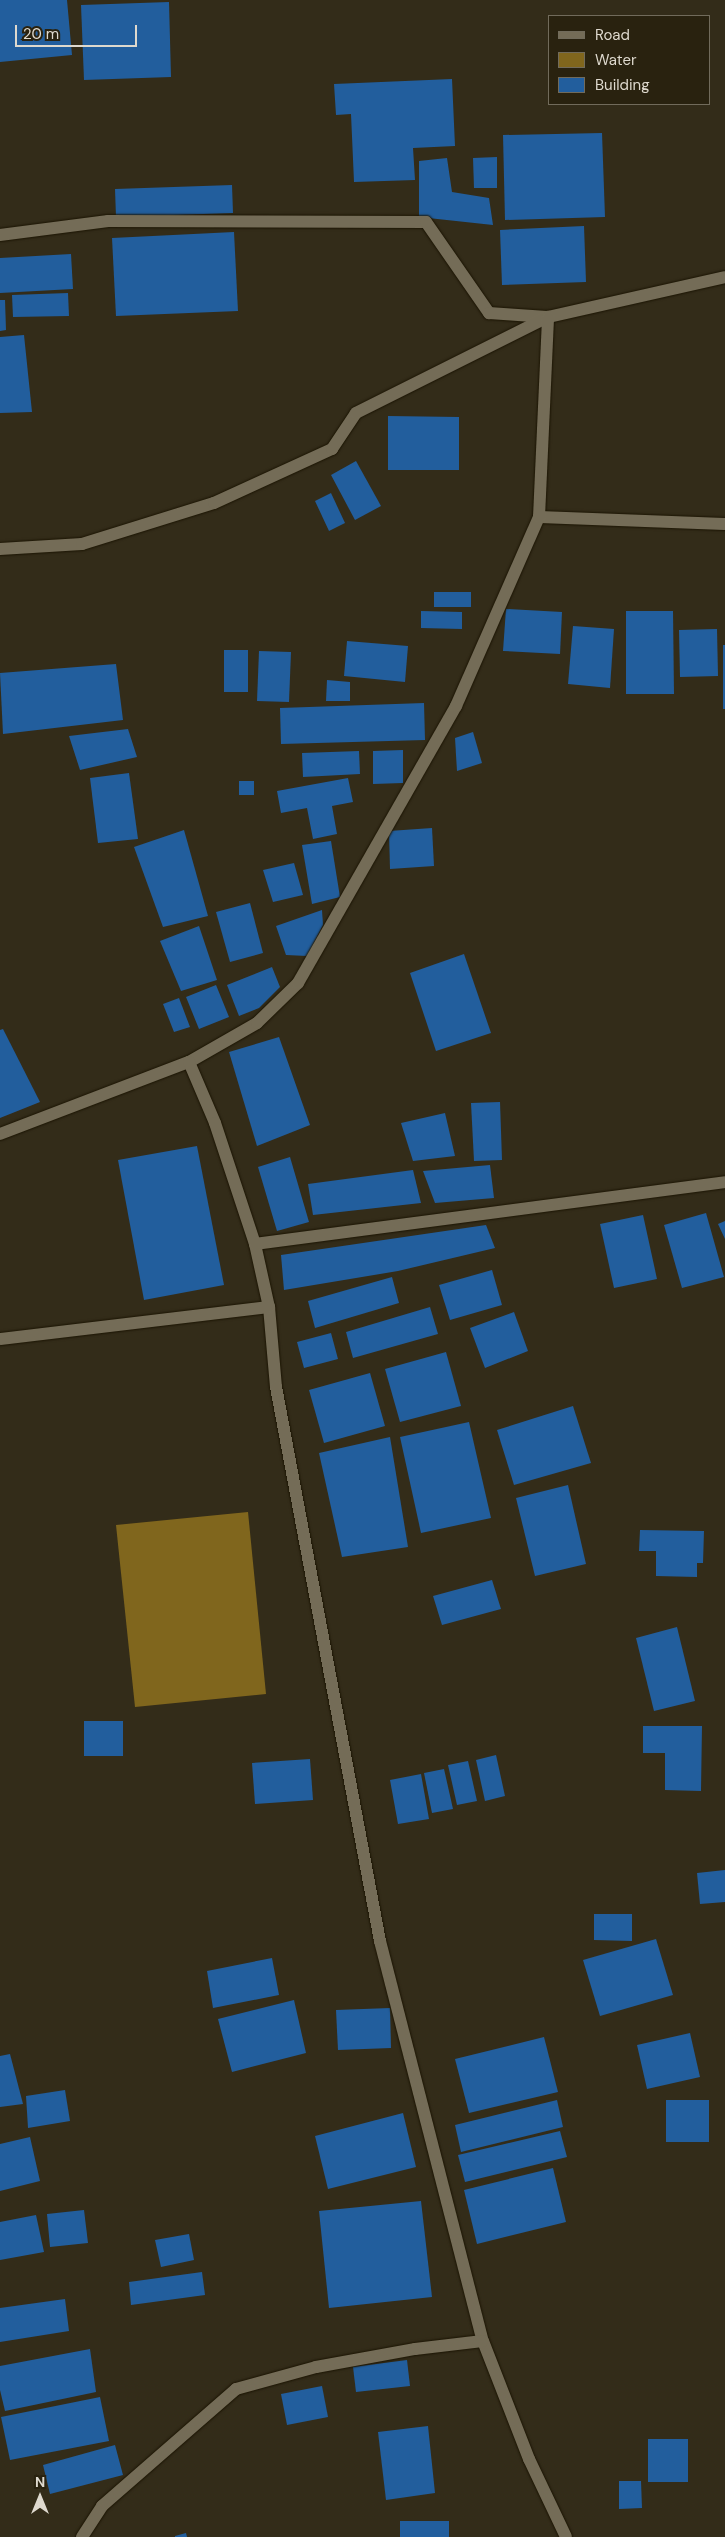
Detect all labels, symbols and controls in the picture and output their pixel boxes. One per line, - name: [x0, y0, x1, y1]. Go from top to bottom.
- scale bar: [18, 15, 140, 47]
- legend: [548, 15, 710, 105]
- text: 20 m: [23, 24, 59, 44]
- text: Road: [595, 25, 630, 45]
- text: Water: [595, 50, 636, 70]
- text: Building: [595, 75, 650, 95]
- north arrow: [15, 2472, 65, 2522]
- text: N: [35, 2473, 45, 2491]

